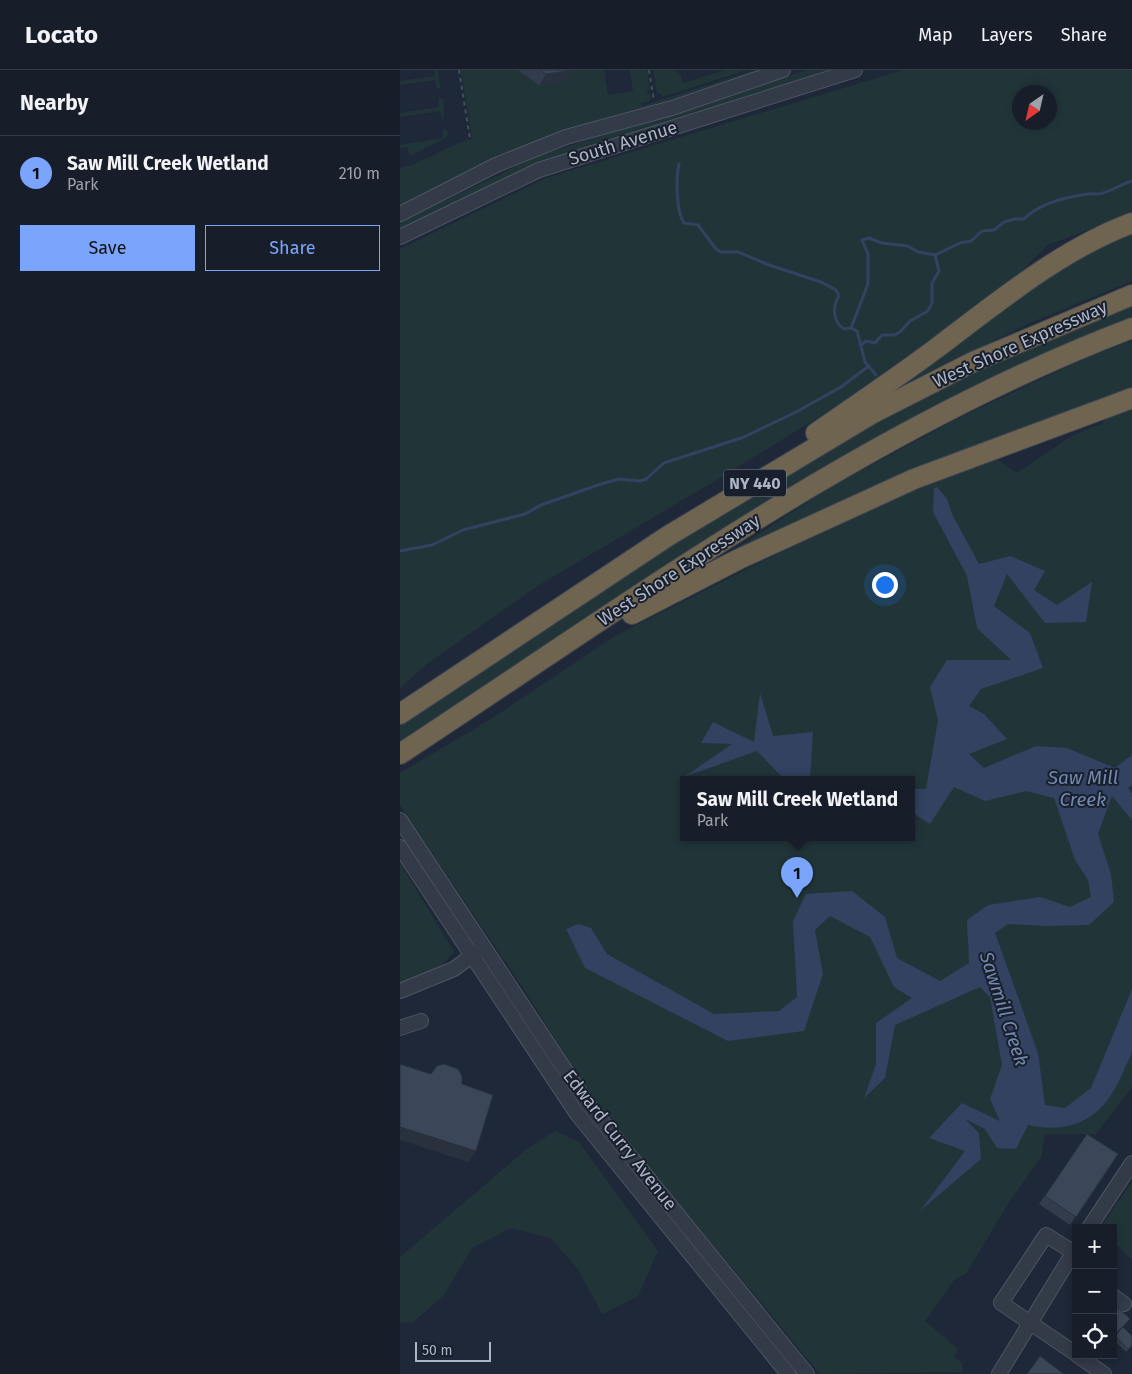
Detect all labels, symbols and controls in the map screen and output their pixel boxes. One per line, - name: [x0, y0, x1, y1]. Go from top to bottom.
- text: Locato: [25, 21, 98, 49]
- text: Map: [918, 24, 953, 46]
- text: Layers: [981, 24, 1033, 46]
- text: Share: [1061, 24, 1107, 46]
- north arrow: [1012, 85, 1057, 130]
- text: Nearby: [20, 90, 88, 116]
- street label: South Avenue: [566, 116, 680, 170]
- text: Saw Mill Creek Wetland: [67, 152, 269, 175]
- text: 1: [32, 164, 40, 183]
- text: 210 m: [339, 164, 380, 183]
- text: Park: [67, 175, 99, 194]
- button: Save: [20, 225, 195, 271]
- button: Share: [205, 225, 380, 271]
- street label: West Shore Expressway: [929, 295, 1111, 392]
- road number: NY 440: [724, 469, 786, 496]
- street label: West Shore Expressway: [594, 509, 764, 631]
- your location: [872, 572, 898, 598]
- water label: Saw Mill Creek: [1047, 766, 1118, 811]
- popup: [680, 776, 915, 841]
- text: Saw Mill Creek Wetland: [697, 788, 898, 811]
- text: Park: [697, 811, 728, 830]
- pin: 1: [781, 857, 813, 898]
- water label: Sawmill Creek: [974, 948, 1033, 1069]
- street label: Edward Curry Avenue: [558, 1065, 682, 1215]
- map controls: [1072, 1224, 1117, 1359]
- button: +: [1072, 1224, 1117, 1269]
- button: −: [1072, 1269, 1117, 1314]
- button: locate: [1072, 1314, 1117, 1359]
- scale bar: [415, 1339, 491, 1362]
- text: 50 m: [422, 1342, 453, 1359]

